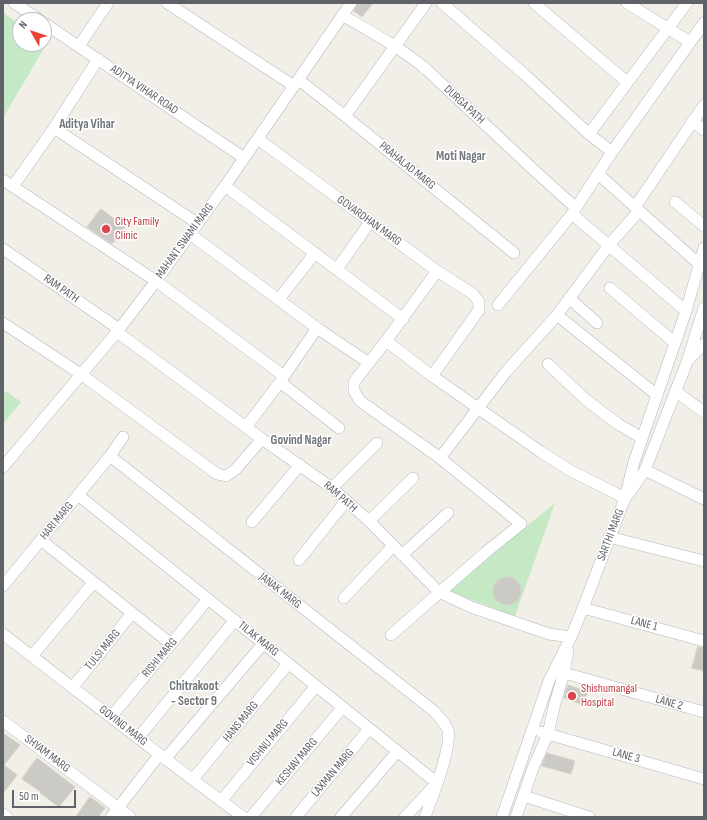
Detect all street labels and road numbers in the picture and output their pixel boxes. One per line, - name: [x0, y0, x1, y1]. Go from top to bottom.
- street label: ADITYA VIHAR ROAD: [107, 62, 181, 118]
- street label: DURGA PATH: [441, 82, 487, 128]
- street label: PRAHALAD MARG: [376, 139, 438, 193]
- street label: GOVARDHAN MARG: [334, 193, 404, 249]
- street label: MAHANT SWAMI MARG: [153, 201, 217, 281]
- street label: RAM PATH: [40, 272, 82, 306]
- street label: RAM PATH: [320, 478, 360, 516]
- street label: HARI MARG: [37, 499, 77, 543]
- street label: SARTHI MARG: [594, 507, 628, 563]
- street label: JANAK MARG: [256, 570, 304, 612]
- street label: LANE 1: [629, 614, 659, 634]
- street label: TILAK MARG: [235, 618, 281, 660]
- street label: TULSI MARG: [82, 627, 124, 673]
- street label: RISHI MARG: [139, 635, 181, 681]
- street label: LANE 2: [654, 692, 684, 714]
- street label: HANS MARG: [220, 699, 262, 745]
- street label: GOVING MARG: [96, 703, 150, 749]
- street label: VISHNU MARG: [244, 717, 292, 769]
- street label: SHYAM MARG: [21, 732, 73, 776]
- street label: KESHAV MARG: [273, 735, 321, 789]
- street label: LANE 3: [611, 745, 641, 767]
- street label: LAXMAN MARG: [309, 746, 357, 800]

